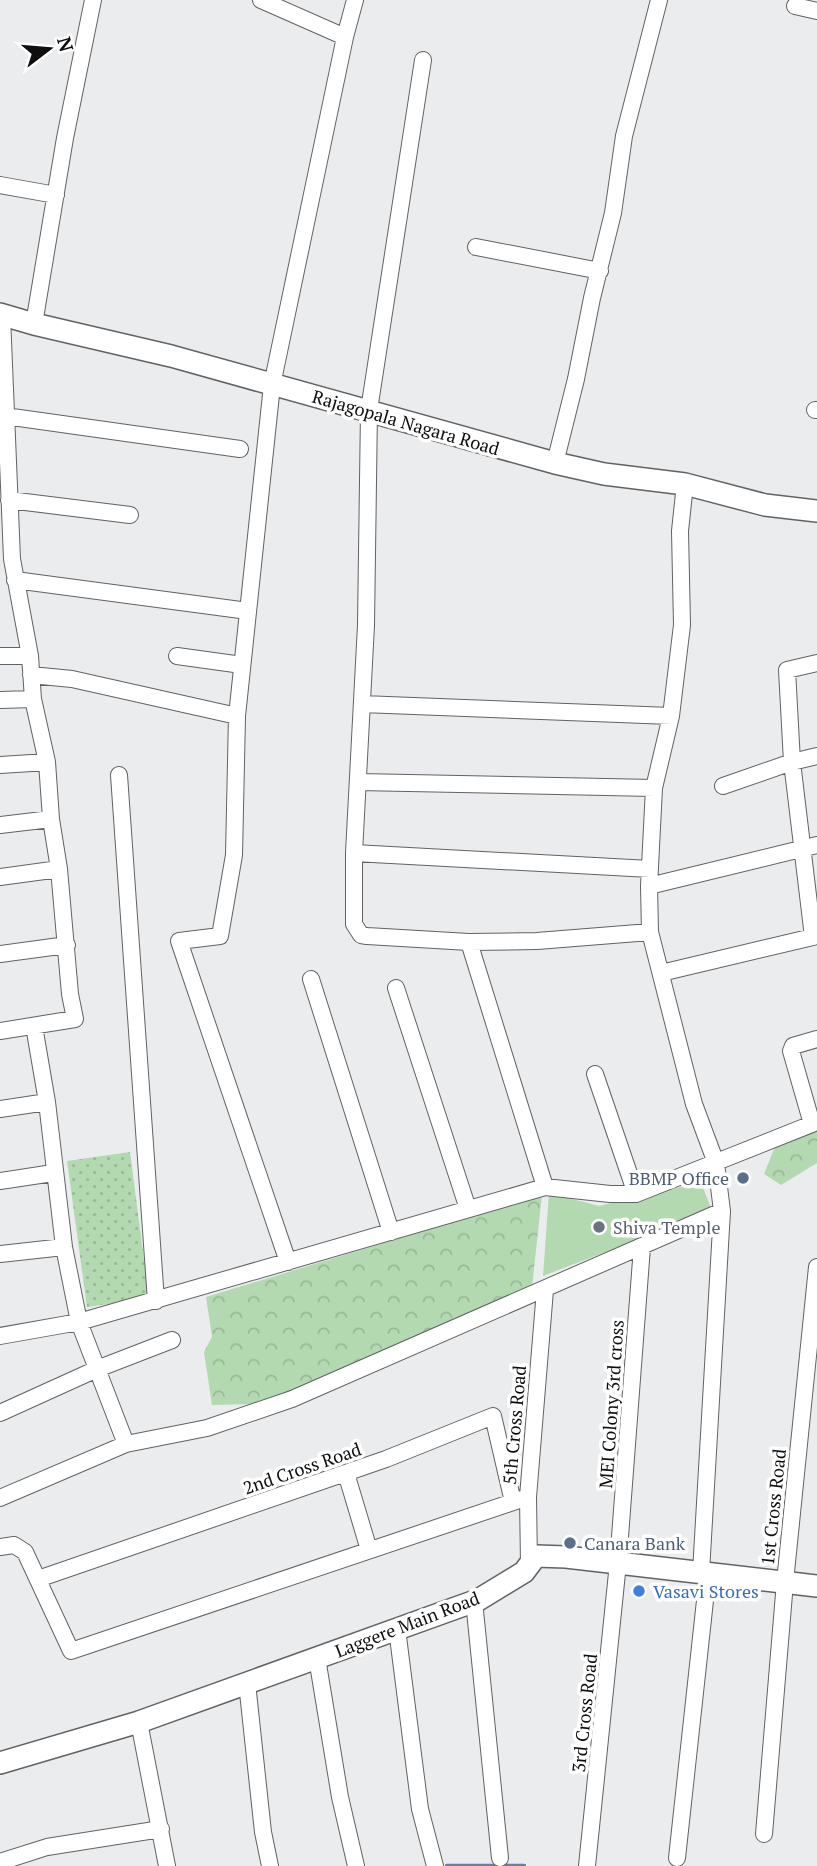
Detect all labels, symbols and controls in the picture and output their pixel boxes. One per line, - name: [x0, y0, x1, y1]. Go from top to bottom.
- north arrow: [14, 14, 84, 84]
- text: N: [52, 34, 80, 55]
- street label: Rajagopala Nagara Road: [310, 384, 502, 460]
- place label: BBMP Office: [629, 1166, 729, 1190]
- marker: BBMP Office: [735, 1170, 751, 1186]
- place label: Shiva Temple: [613, 1215, 720, 1239]
- marker: Shiva Temple: [591, 1219, 607, 1235]
- street label: MEI Colony 3rd cross: [593, 1319, 629, 1489]
- street label: 5th Cross Road: [497, 1364, 531, 1486]
- street label: 2nd Cross Road: [240, 1437, 364, 1499]
- street label: 1st Cross Road: [755, 1448, 791, 1566]
- place label: Canara Bank: [584, 1531, 686, 1555]
- marker: Canara Bank: [562, 1535, 578, 1551]
- place label: Vasavi Stores: [653, 1579, 759, 1603]
- marker: Vasavi Stores: [631, 1583, 647, 1599]
- street label: Laggere Main Road: [331, 1585, 483, 1663]
- street label: 3rd Cross Road: [566, 1652, 602, 1774]

